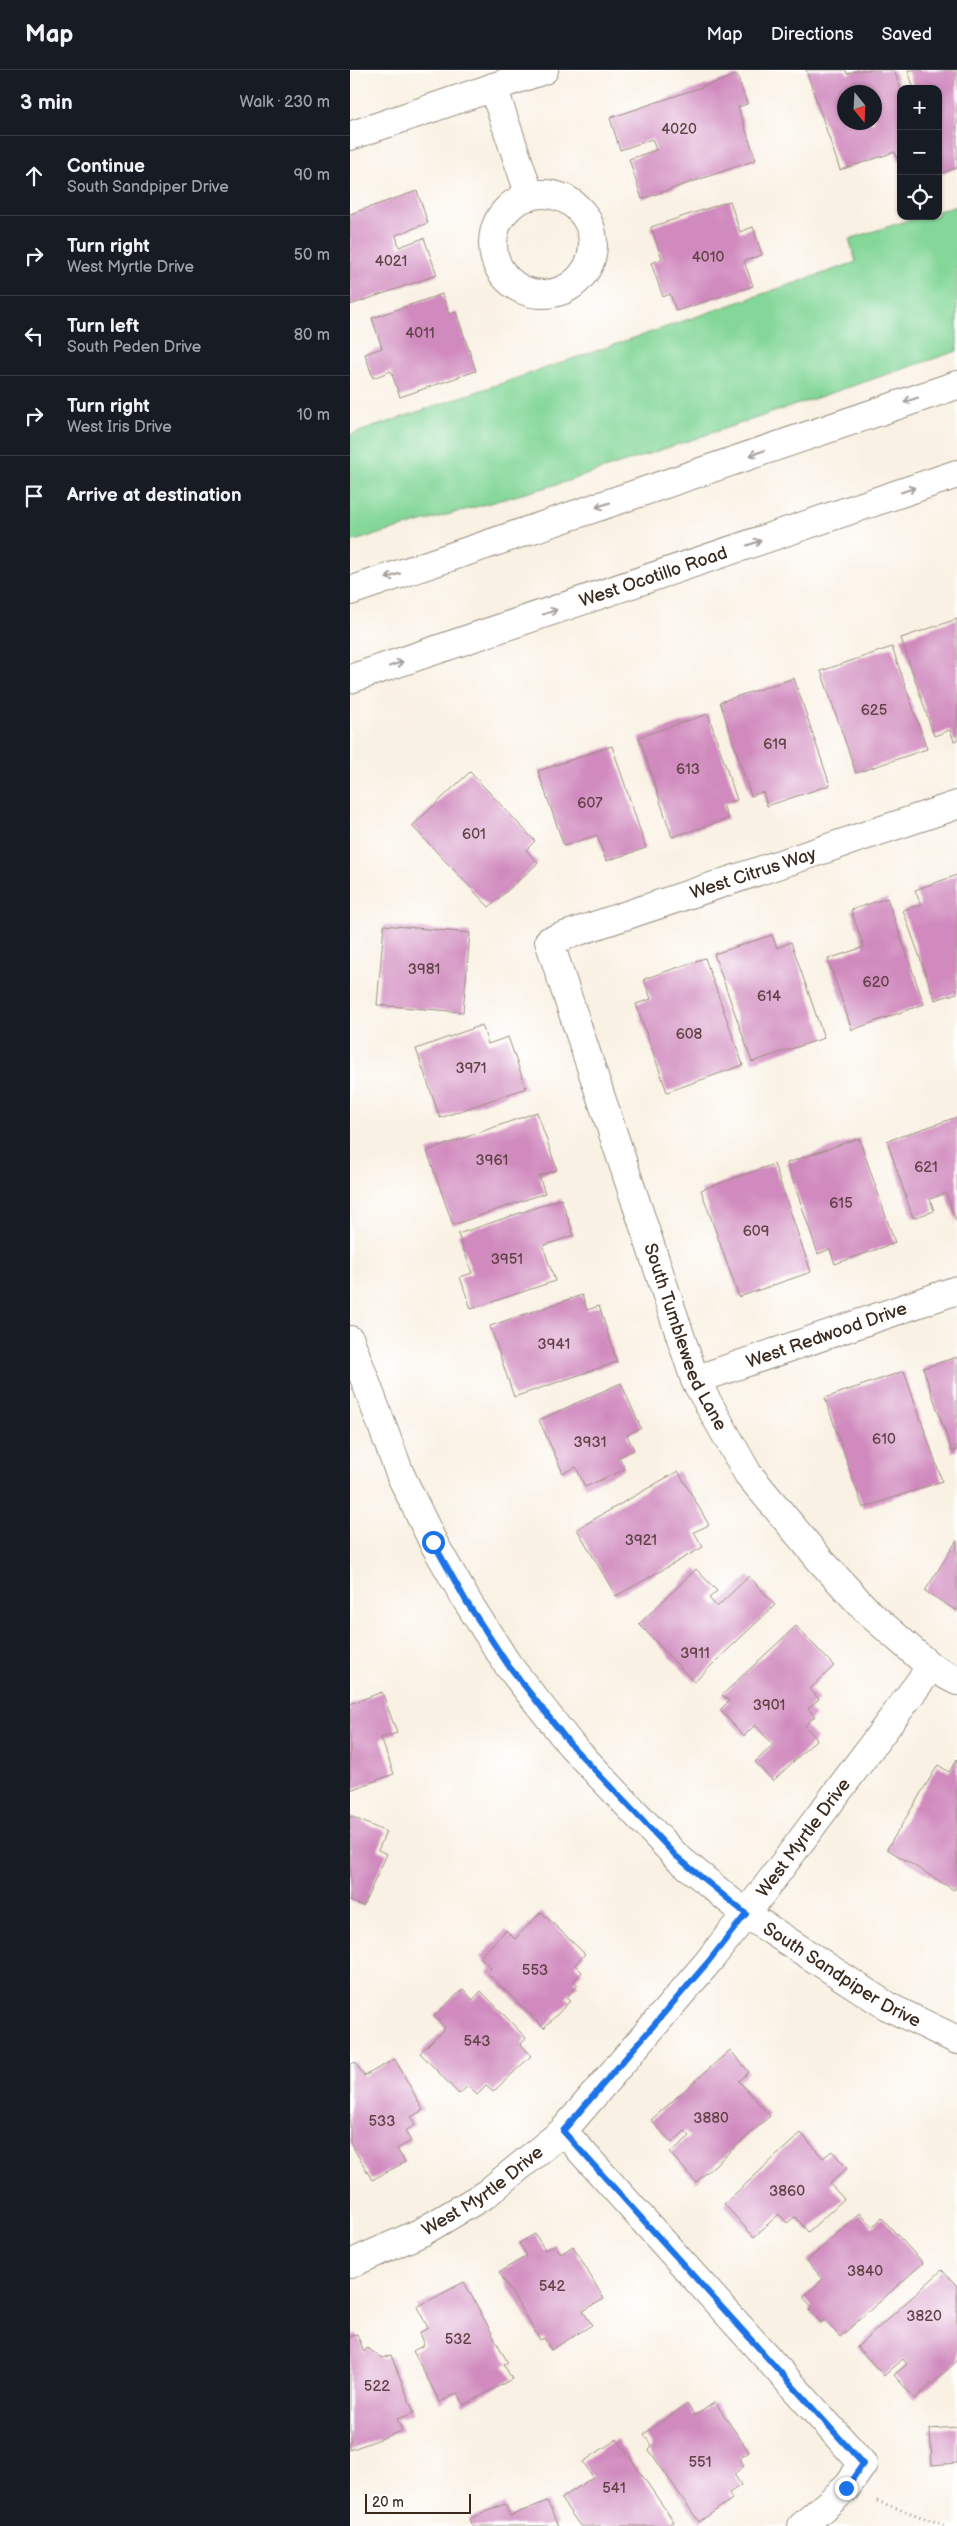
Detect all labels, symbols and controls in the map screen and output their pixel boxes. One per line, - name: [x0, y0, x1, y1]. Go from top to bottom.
- text: Map: [25, 20, 73, 49]
- text: Map: [707, 24, 743, 45]
- text: Directions: [771, 24, 853, 45]
- text: Saved: [881, 24, 932, 45]
- north arrow: [837, 85, 882, 130]
- map controls: [897, 85, 942, 220]
- button: +: [897, 85, 942, 130]
- text: 3 min: [20, 90, 73, 115]
- text: Walk · 230 m: [240, 93, 330, 112]
- house number: 4020: [661, 120, 697, 139]
- button: −: [897, 130, 942, 175]
- text: Continue: [67, 155, 145, 178]
- icon: ahead: [20, 162, 48, 190]
- text: 90 m: [294, 166, 330, 185]
- button: locate: [897, 175, 942, 220]
- text: South Sandpiper Drive: [67, 178, 229, 197]
- text: Turn right: [67, 235, 150, 258]
- icon: right: [20, 242, 48, 270]
- text: 50 m: [294, 246, 330, 265]
- house number: 4010: [692, 248, 724, 267]
- house number: 4021: [375, 252, 407, 271]
- text: West Myrtle Drive: [67, 258, 194, 277]
- text: Turn left: [67, 315, 139, 338]
- icon: left: [20, 322, 48, 350]
- house number: 4011: [405, 324, 435, 343]
- text: 80 m: [294, 326, 330, 345]
- text: South Peden Drive: [67, 338, 201, 357]
- text: Turn right: [67, 395, 150, 418]
- one-way arrow: [903, 396, 919, 406]
- icon: right: [20, 402, 48, 430]
- text: 10 m: [297, 406, 330, 425]
- text: West Iris Drive: [67, 418, 172, 437]
- one-way arrow: [749, 448, 765, 458]
- icon: arrive: [20, 482, 48, 510]
- text: Arrive at destination: [67, 484, 242, 507]
- one-way arrow: [899, 485, 915, 495]
- one-way arrow: [596, 501, 611, 510]
- one-way arrow: [745, 537, 761, 547]
- street label: West Ocotillo Road: [577, 542, 730, 612]
- one-way arrow: [386, 572, 402, 581]
- one-way arrow: [542, 606, 558, 616]
- one-way arrow: [388, 659, 403, 668]
- house number: 625: [861, 701, 887, 720]
- house number: 619: [763, 735, 787, 754]
- house number: 613: [676, 760, 700, 779]
- house number: 607: [577, 794, 603, 813]
- house number: 601: [462, 825, 486, 844]
- street label: West Citrus Way: [688, 843, 820, 904]
- house number: 3981: [408, 960, 440, 979]
- house number: 620: [863, 973, 890, 992]
- house number: 614: [757, 987, 781, 1006]
- house number: 608: [676, 1025, 703, 1044]
- house number: 3971: [455, 1059, 487, 1078]
- house number: 3961: [476, 1151, 508, 1170]
- house number: 621: [914, 1158, 938, 1177]
- house number: 615: [829, 1194, 853, 1213]
- house number: 609: [743, 1222, 769, 1241]
- street label: South Tumbleweed Lane: [639, 1241, 731, 1434]
- house number: 3951: [491, 1250, 523, 1269]
- street label: West Redwood Drive: [744, 1298, 910, 1373]
- house number: 3941: [538, 1335, 570, 1354]
- house number: 610: [872, 1430, 896, 1449]
- house number: 3931: [574, 1433, 606, 1452]
- route start: [422, 1531, 445, 1554]
- house number: 3921: [625, 1531, 657, 1550]
- house number: 3911: [680, 1644, 710, 1663]
- house number: 3901: [753, 1696, 785, 1715]
- street label: West Myrtle Drive: [752, 1774, 855, 1902]
- street label: South Sandpiper Drive: [759, 1918, 924, 2032]
- house number: 553: [522, 1961, 548, 1980]
- house number: 543: [464, 2032, 490, 2051]
- house number: 3880: [693, 2109, 729, 2128]
- house number: 533: [368, 2112, 396, 2131]
- street label: West Myrtle Drive: [418, 2142, 548, 2241]
- house number: 3860: [769, 2182, 805, 2201]
- house number: 3840: [847, 2262, 883, 2281]
- house number: 542: [539, 2277, 565, 2296]
- house number: 3820: [906, 2307, 942, 2326]
- house number: 532: [445, 2330, 471, 2349]
- house number: 522: [364, 2377, 390, 2396]
- house number: 551: [689, 2453, 712, 2472]
- route end: [835, 2477, 858, 2500]
- house number: 541: [602, 2479, 626, 2498]
- scale bar: [365, 2491, 471, 2514]
- text: 20 m: [372, 2494, 404, 2511]

